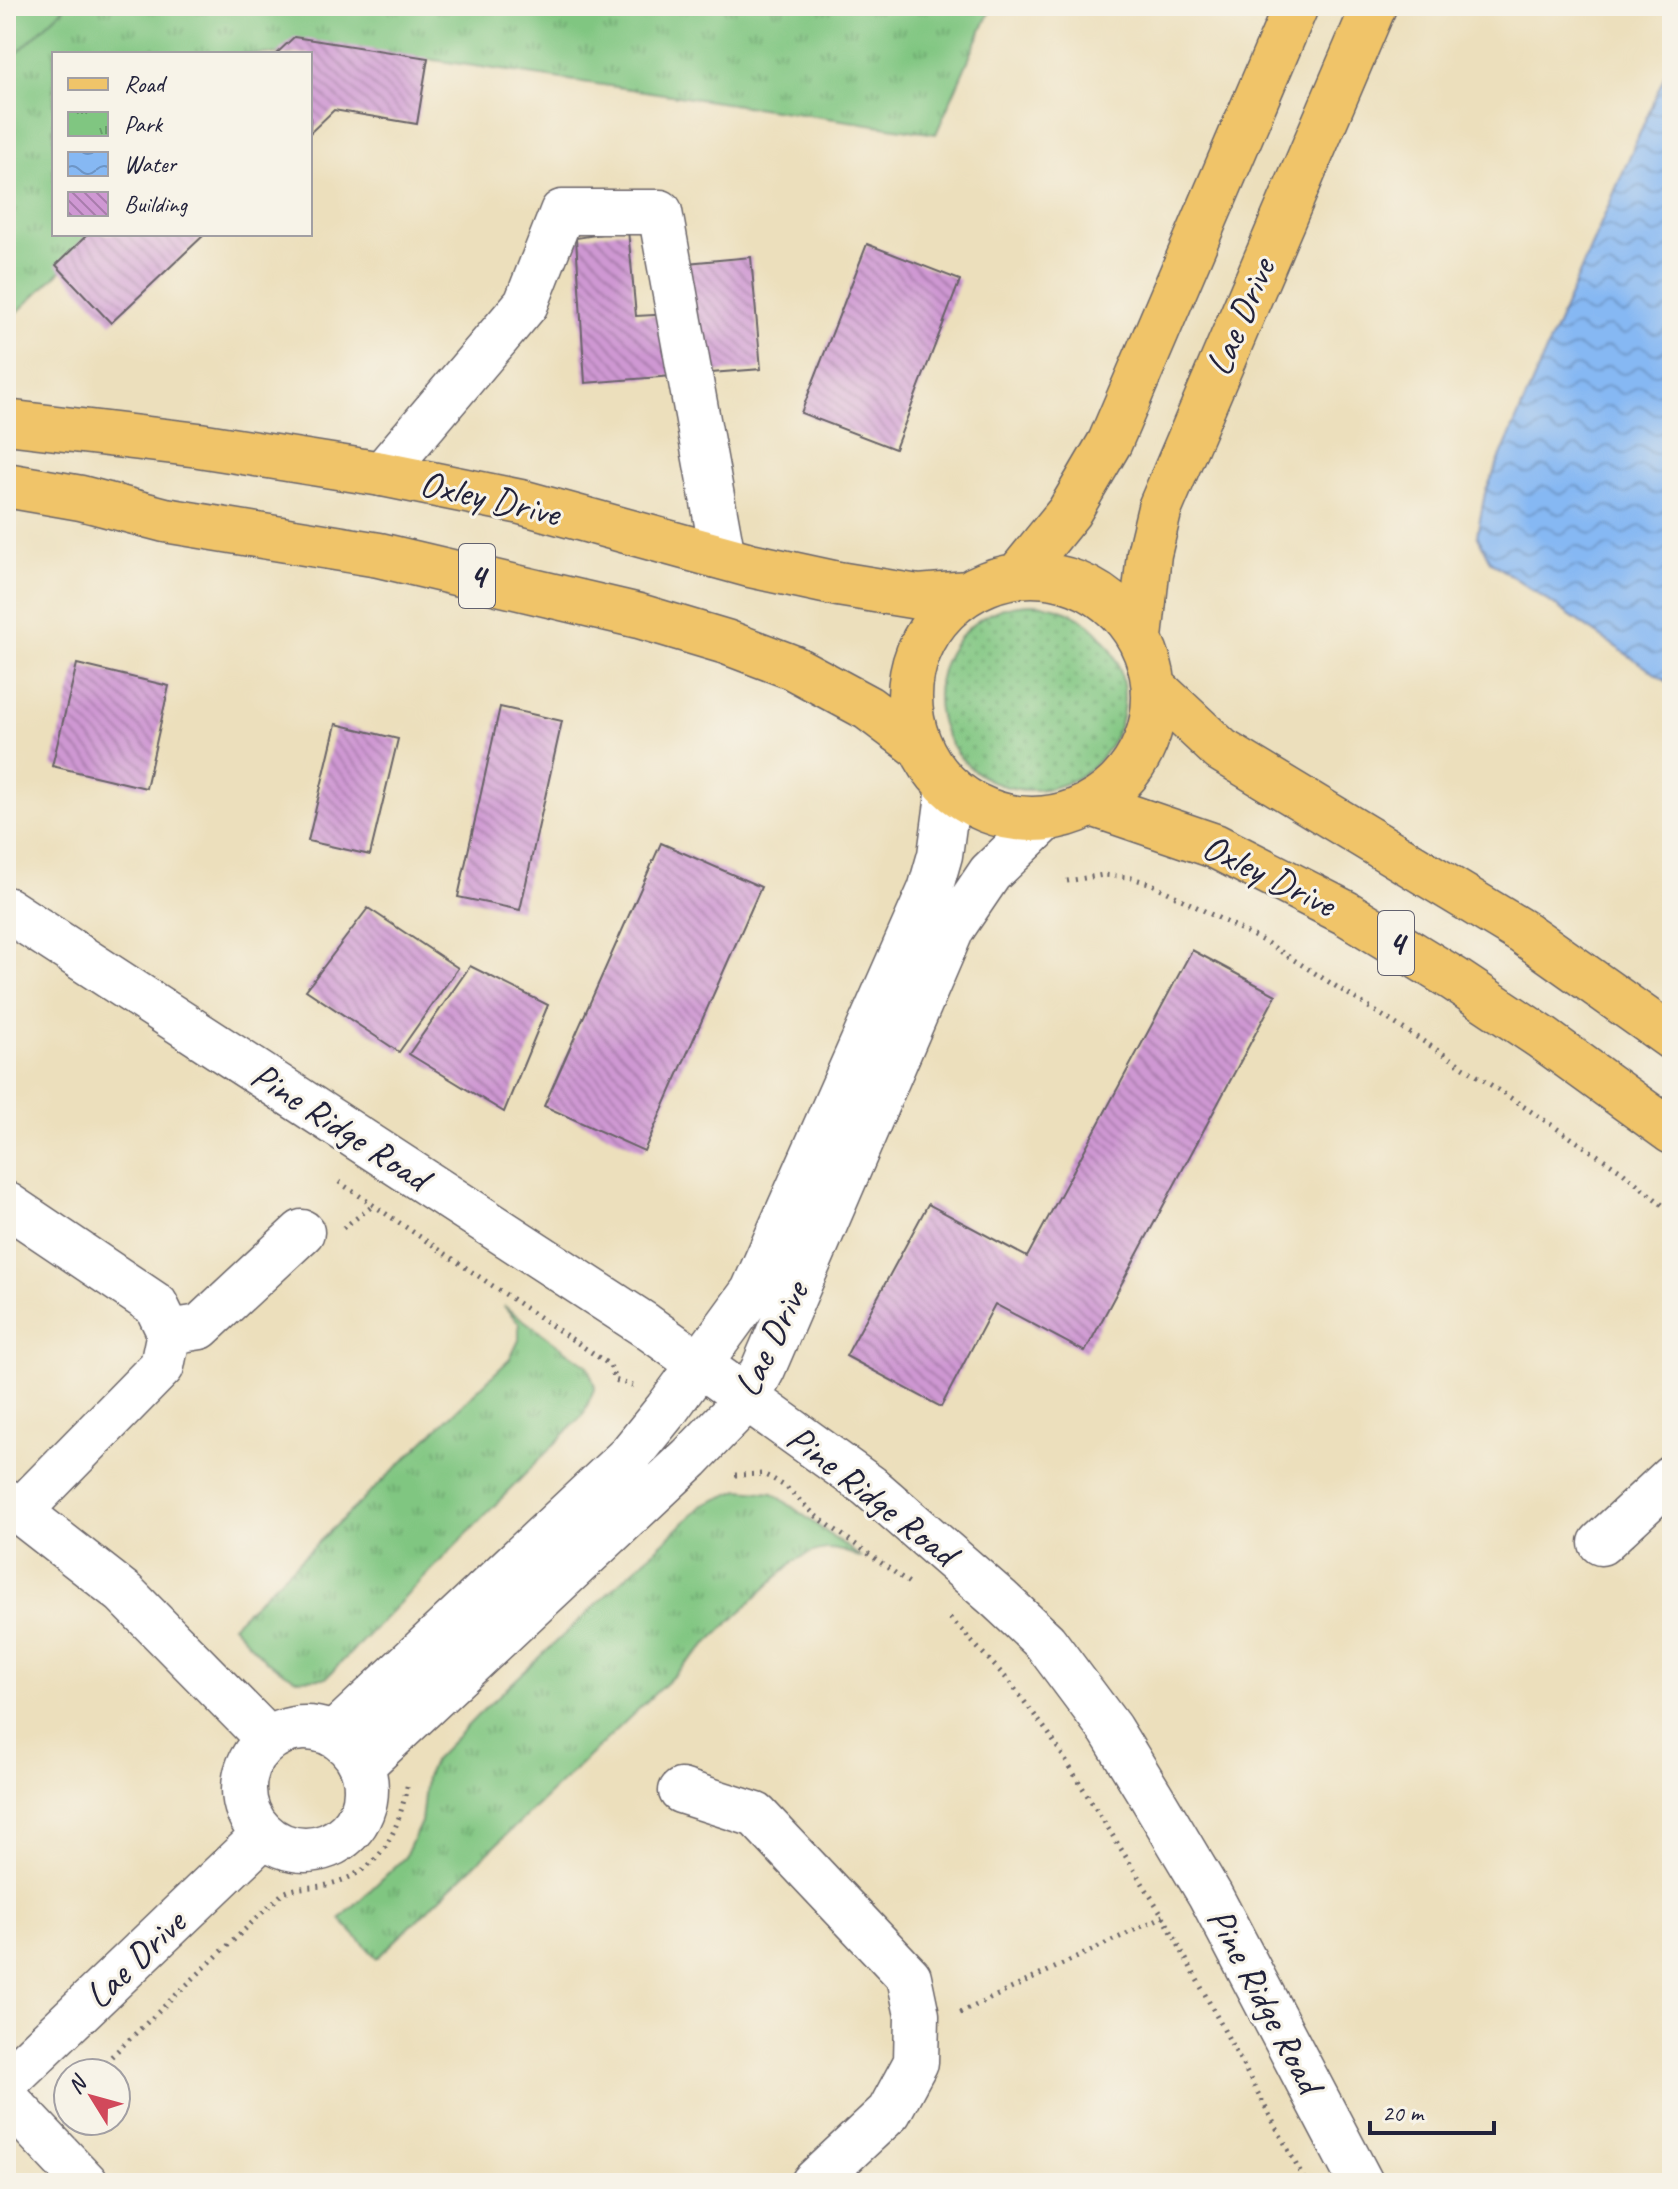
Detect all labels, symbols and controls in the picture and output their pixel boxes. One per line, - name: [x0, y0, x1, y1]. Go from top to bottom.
- legend: [52, 52, 312, 236]
- text: Road: [124, 69, 168, 99]
- text: Park: [124, 109, 164, 139]
- text: Water: [124, 149, 179, 179]
- text: Building: [124, 189, 189, 219]
- street label: Lae Drive: [1195, 249, 1287, 382]
- street label: Oxley Drive: [416, 459, 567, 537]
- road number: 4: [459, 544, 495, 608]
- street label: Oxley Drive: [1195, 823, 1345, 928]
- road number: 4: [1378, 911, 1414, 975]
- street label: Pine Ridge Road: [242, 1051, 443, 1204]
- street label: Lae Drive: [723, 1271, 820, 1404]
- street label: Pine Ridge Road: [778, 1414, 971, 1580]
- street label: Lae Drive: [75, 1898, 197, 2018]
- street label: Pine Ridge Road: [1197, 1900, 1336, 2106]
- north arrow: [52, 2057, 132, 2137]
- text: N: [62, 2069, 94, 2099]
- scale bar: [1370, 2085, 1494, 2135]
- text: 20 m: [1382, 2098, 1425, 2128]

